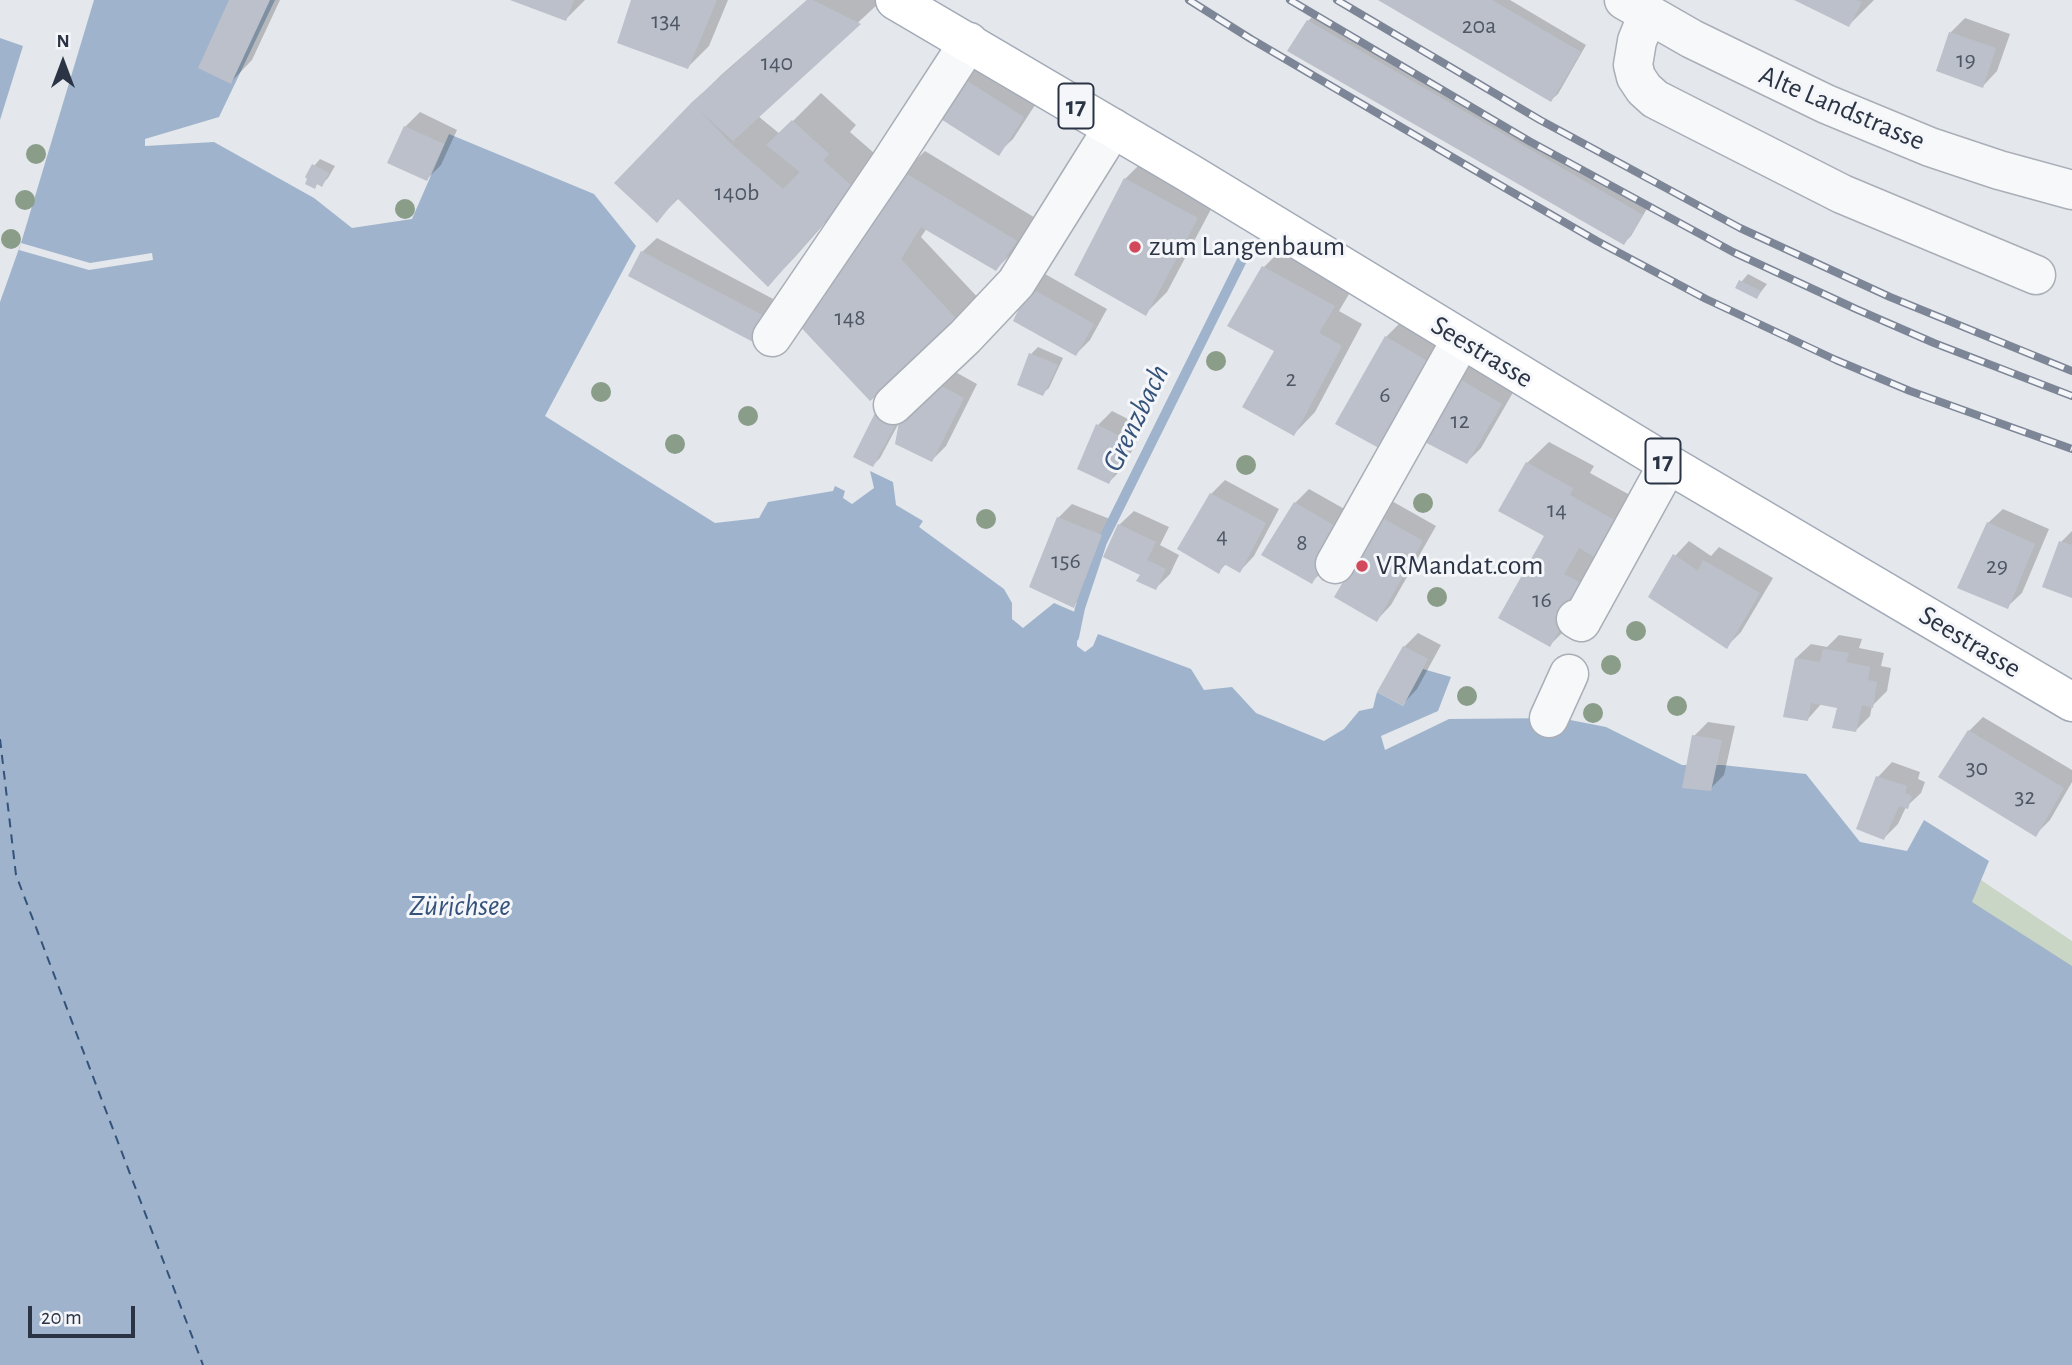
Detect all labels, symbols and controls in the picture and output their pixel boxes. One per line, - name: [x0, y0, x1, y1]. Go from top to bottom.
- house number: 134: [651, 7, 681, 35]
- house number: 20a: [1462, 12, 1496, 40]
- north arrow: [28, 28, 98, 98]
- text: N: [56, 32, 70, 51]
- house number: 19: [1956, 46, 1976, 74]
- house number: 140: [761, 49, 793, 77]
- street label: Alte Landstrasse: [1754, 58, 1930, 158]
- road number: 17: [1058, 83, 1094, 128]
- house number: 140b: [715, 179, 759, 207]
- place label: zum Langenbaum: [1149, 230, 1345, 264]
- marker: zum Langenbaum: [1127, 239, 1143, 255]
- house number: 148: [834, 304, 866, 332]
- street label: Seestrasse: [1425, 308, 1539, 396]
- water label: Grenzbach: [1095, 359, 1177, 477]
- house number: 2: [1286, 365, 1296, 393]
- house number: 6: [1379, 381, 1391, 409]
- house number: 12: [1450, 407, 1470, 435]
- road number: 17: [1646, 438, 1680, 484]
- house number: 14: [1547, 496, 1567, 524]
- house number: 4: [1216, 522, 1228, 550]
- house number: 8: [1296, 529, 1308, 557]
- house number: 156: [1051, 547, 1081, 575]
- place label: VRMandat.com: [1376, 549, 1543, 583]
- house number: 29: [1986, 552, 2008, 580]
- marker: VRMandat.com: [1354, 558, 1370, 574]
- house number: 16: [1532, 586, 1552, 614]
- street label: Seestrasse: [1913, 598, 2027, 686]
- house number: 30: [1966, 754, 1988, 782]
- house number: 32: [2015, 783, 2035, 811]
- water label: Zürichsee: [409, 888, 511, 924]
- scale bar: [32, 1292, 138, 1336]
- text: 20 m: [41, 1307, 82, 1328]

